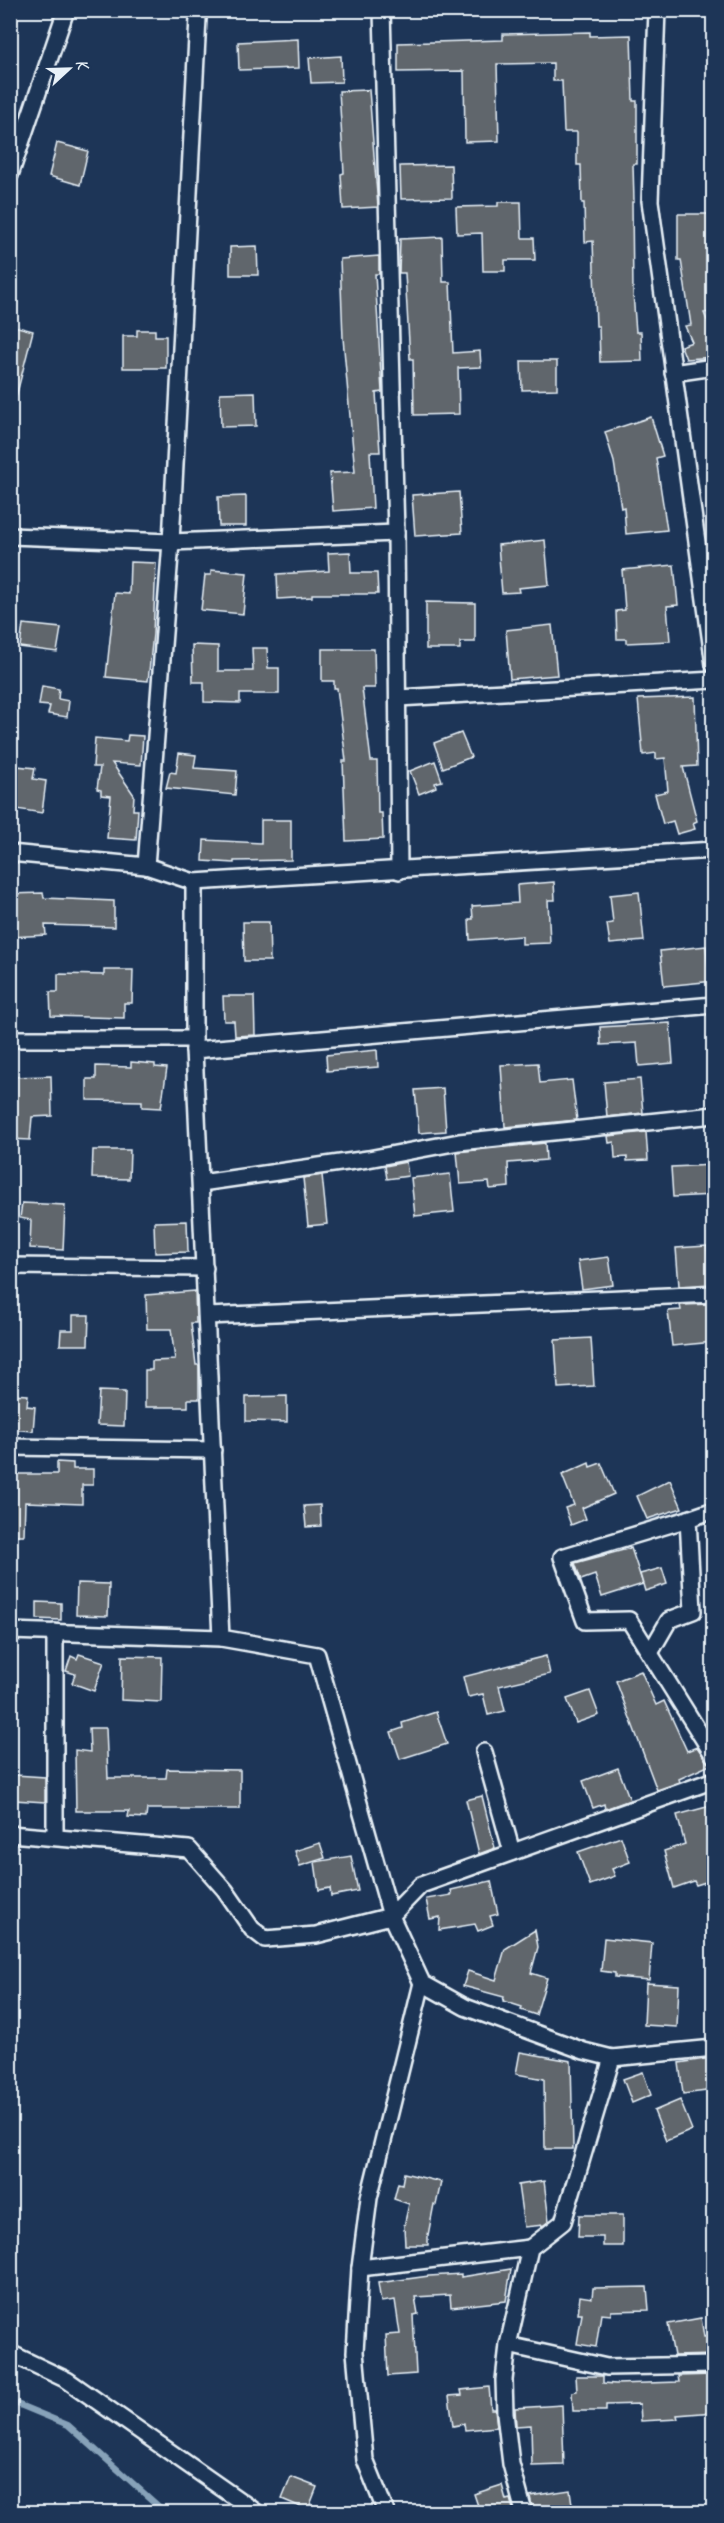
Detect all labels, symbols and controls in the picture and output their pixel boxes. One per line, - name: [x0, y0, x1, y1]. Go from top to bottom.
- north arrow: [39, 39, 99, 99]
- text: K: [71, 56, 94, 75]

